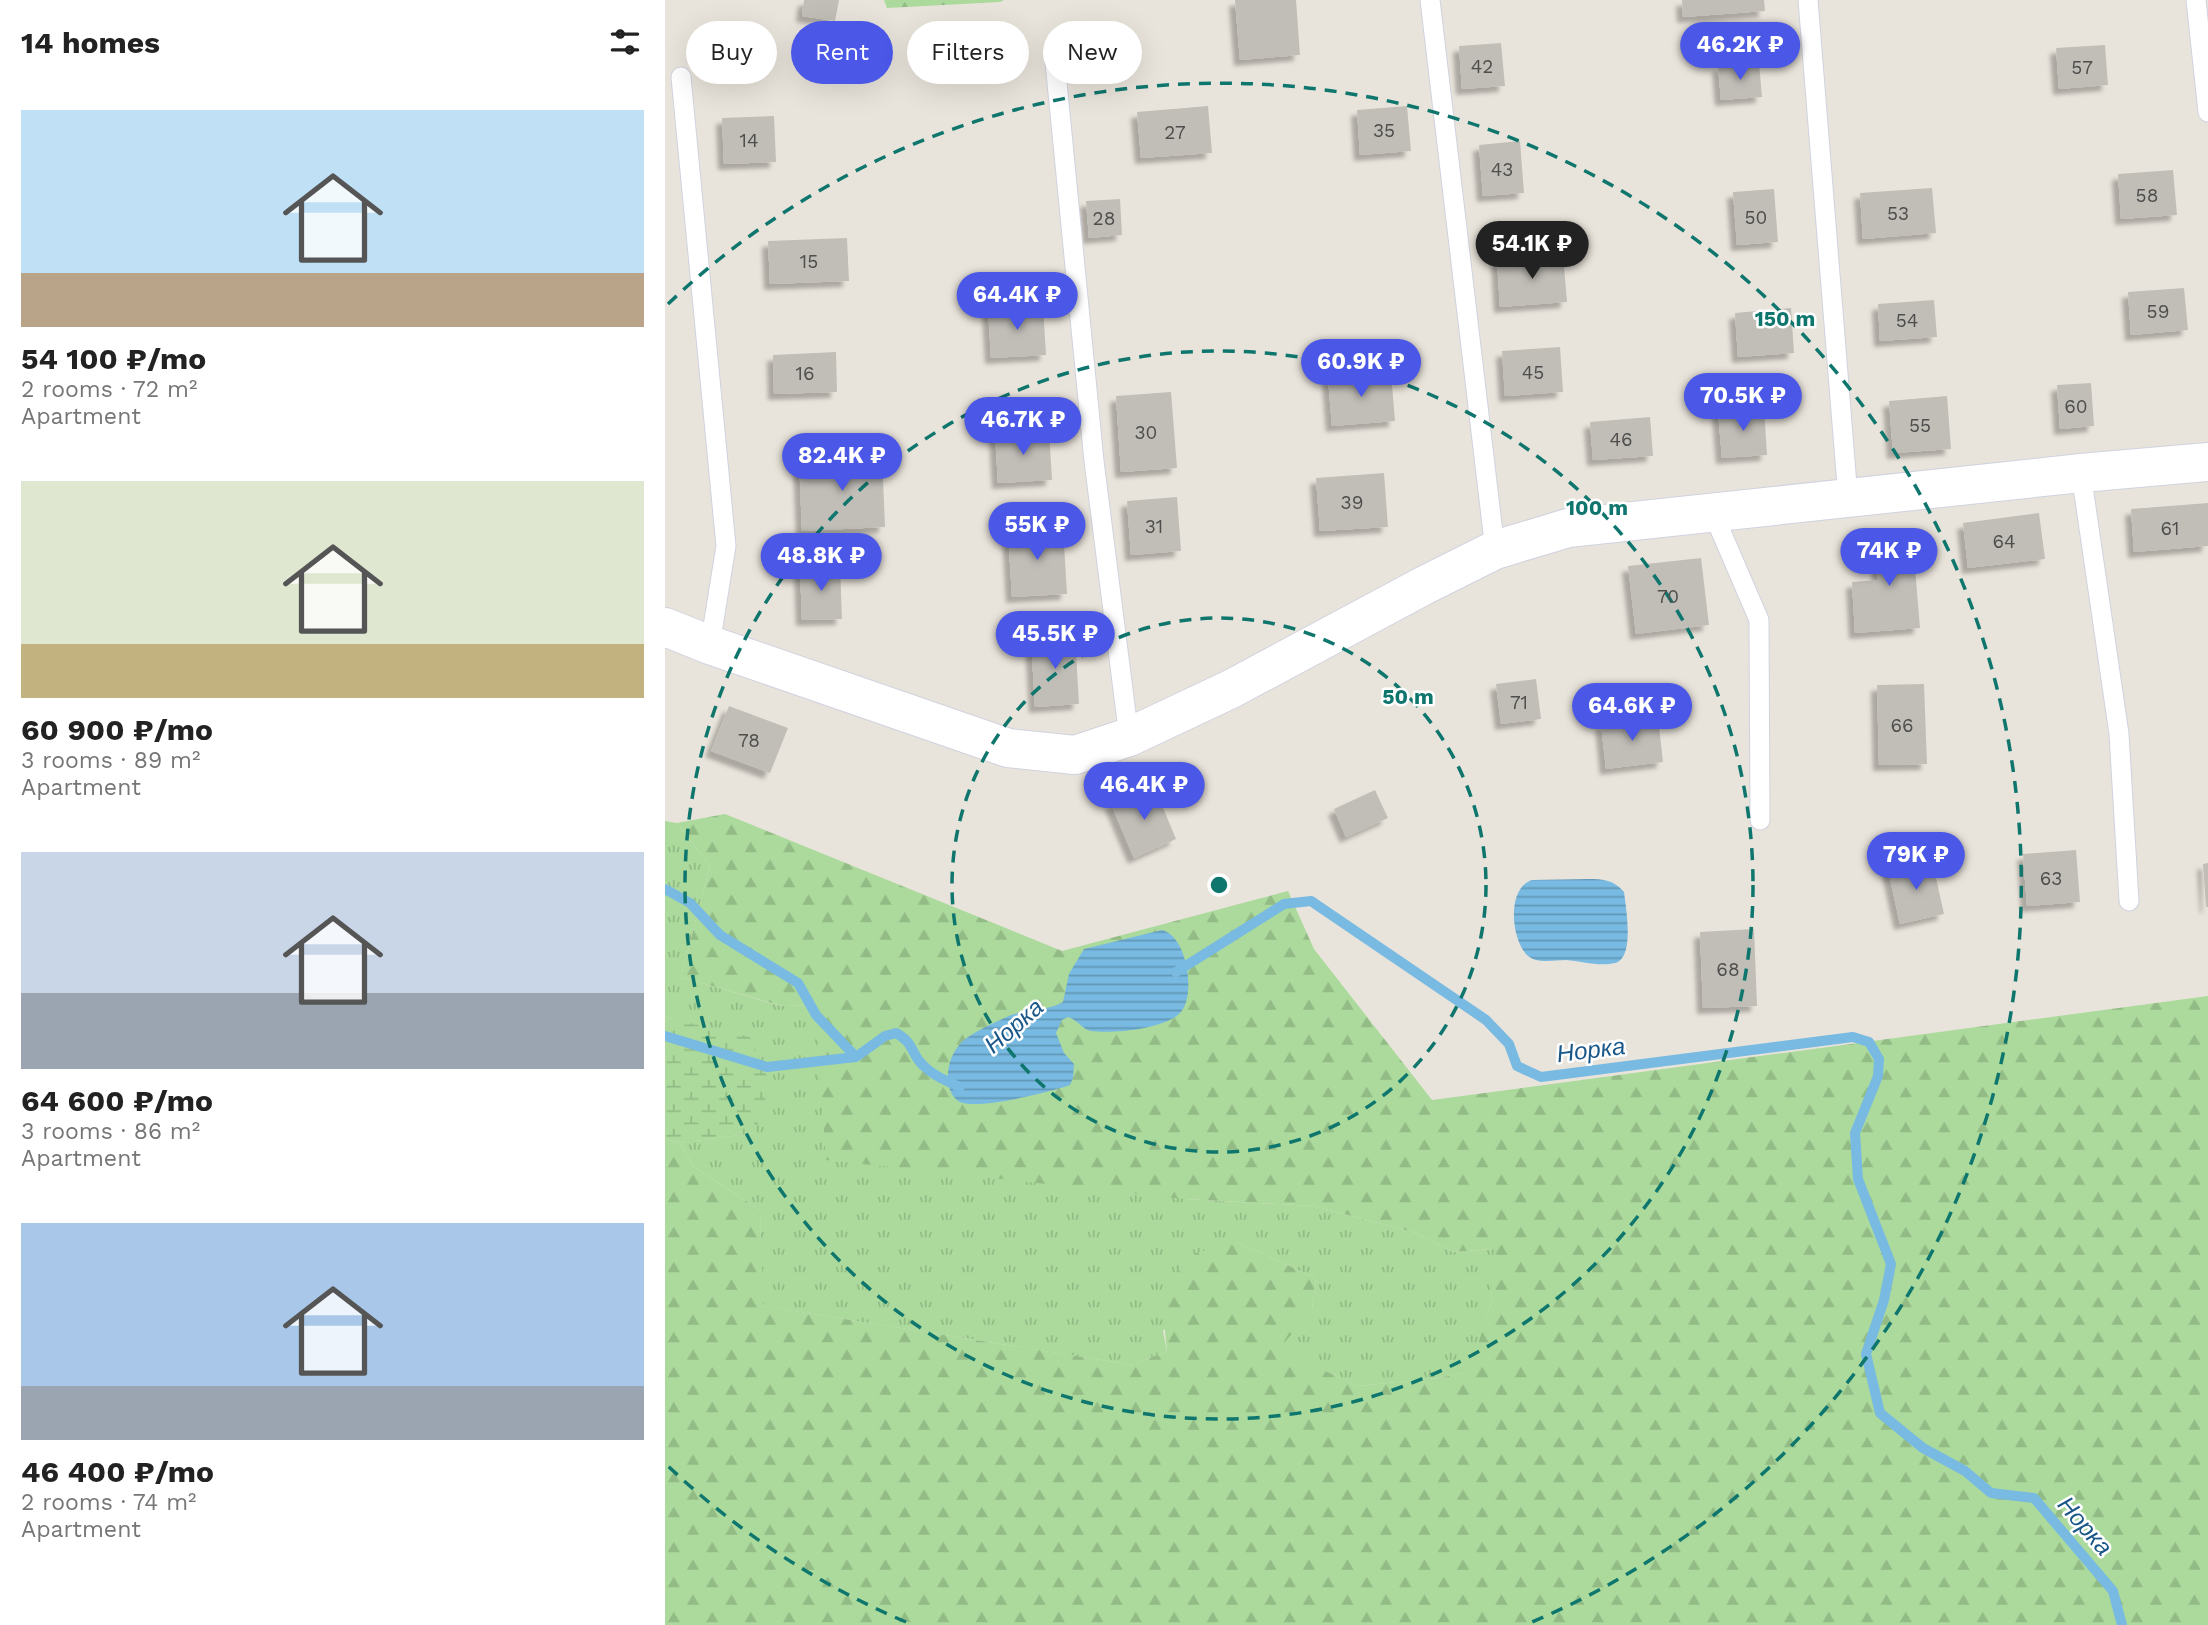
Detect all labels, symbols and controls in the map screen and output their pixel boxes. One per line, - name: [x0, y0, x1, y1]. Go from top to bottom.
- chip: Buy: [686, 21, 777, 84]
- chip: Rent: [791, 21, 893, 84]
- chip: Filters: [907, 21, 1029, 84]
- chip: New: [1043, 21, 1142, 84]
- pin: 46.2K ₽: [1675, 22, 1805, 82]
- icon: filters: [606, 23, 644, 61]
- text: 14 homes: [21, 25, 160, 60]
- text: 46.2K ₽: [1696, 31, 1784, 58]
- house number: 42: [1471, 55, 1493, 78]
- house number: 57: [2071, 56, 2093, 79]
- house number: 35: [1373, 119, 1395, 142]
- house number: 27: [1164, 121, 1186, 144]
- house number: 14: [739, 129, 759, 152]
- icon: home: [270, 155, 396, 281]
- house number: 43: [1491, 158, 1513, 181]
- house number: 58: [2136, 184, 2158, 207]
- house number: 53: [1887, 202, 1909, 225]
- house number: 50: [1745, 206, 1767, 229]
- house number: 28: [1093, 207, 1115, 230]
- pin: 54.1K ₽: [1467, 222, 1597, 281]
- text: 54.1K ₽: [1492, 230, 1572, 257]
- house number: 15: [800, 250, 818, 273]
- pin: 64.4K ₽: [952, 272, 1082, 332]
- text: 64.4K ₽: [973, 281, 1061, 308]
- house number: 59: [2147, 300, 2169, 323]
- text: 150 m: [1755, 306, 1815, 331]
- house number: 54: [1896, 309, 1918, 332]
- pin: 60.9K ₽: [1296, 340, 1426, 399]
- text: 54 100 ₽/mo: [21, 341, 206, 376]
- text: 60.9K ₽: [1317, 348, 1405, 375]
- house number: 45: [1522, 361, 1544, 384]
- house number: 16: [796, 362, 814, 385]
- pin: 70.5K ₽: [1678, 374, 1808, 433]
- text: 2 rooms · 72 m²: [21, 376, 197, 403]
- text: 70.5K ₽: [1700, 382, 1786, 409]
- house number: 60: [2064, 395, 2088, 418]
- pin: 46.7K ₽: [958, 398, 1088, 457]
- text: Apartment: [21, 403, 141, 430]
- text: 46.7K ₽: [980, 406, 1066, 433]
- house number: 55: [1909, 414, 1931, 437]
- house number: 30: [1135, 421, 1157, 444]
- house number: 46: [1609, 428, 1633, 451]
- pin: 82.4K ₽: [777, 434, 907, 493]
- text: 82.4K ₽: [798, 442, 886, 469]
- house number: 39: [1341, 491, 1363, 514]
- text: 100 m: [1566, 495, 1628, 520]
- pin: 55K ₽: [988, 503, 1086, 562]
- text: 55K ₽: [1004, 511, 1070, 538]
- house number: 31: [1145, 515, 1163, 538]
- house number: 61: [2161, 517, 2179, 540]
- icon: home: [270, 526, 396, 652]
- pin: 74K ₽: [1840, 528, 1938, 588]
- house number: 64: [1992, 530, 2016, 553]
- pin: 48.8K ₽: [756, 534, 886, 593]
- text: 74K ₽: [1856, 537, 1922, 564]
- text: 48.8K ₽: [777, 542, 865, 569]
- house number: 70: [1657, 585, 1679, 608]
- pin: 45.5K ₽: [990, 612, 1120, 671]
- text: 45.5K ₽: [1012, 620, 1098, 647]
- text: 50 m: [1382, 684, 1434, 709]
- pin: 64.6K ₽: [1567, 684, 1697, 743]
- house number: 71: [1510, 691, 1528, 714]
- text: 64.6K ₽: [1588, 692, 1676, 719]
- text: 60 900 ₽/mo: [21, 712, 213, 747]
- house number: 66: [1890, 714, 1914, 737]
- house number: 78: [738, 729, 760, 752]
- text: 3 rooms · 89 m²: [21, 747, 200, 774]
- pin: 46.4K ₽: [1079, 762, 1209, 822]
- text: 46.4K ₽: [1100, 771, 1188, 798]
- text: Apartment: [21, 774, 141, 801]
- pin: 79K ₽: [1867, 832, 1965, 892]
- text: 79K ₽: [1883, 841, 1949, 868]
- house number: 63: [2040, 867, 2062, 890]
- centre of rings: [1207, 873, 1231, 897]
- icon: home: [270, 897, 396, 1023]
- house number: 68: [1716, 958, 1740, 981]
- water label: Норка: [979, 993, 1049, 1059]
- water label: Норка: [1555, 1032, 1627, 1068]
- text: 64 600 ₽/mo: [21, 1083, 213, 1118]
- text: 3 rooms · 86 m²: [21, 1118, 200, 1145]
- text: Apartment: [21, 1145, 141, 1172]
- icon: home: [270, 1268, 396, 1394]
- text: 46 400 ₽/mo: [21, 1454, 214, 1489]
- text: 2 rooms · 74 m²: [21, 1489, 196, 1516]
- water label: Норка: [2052, 1491, 2118, 1561]
- text: Apartment: [21, 1516, 141, 1543]

